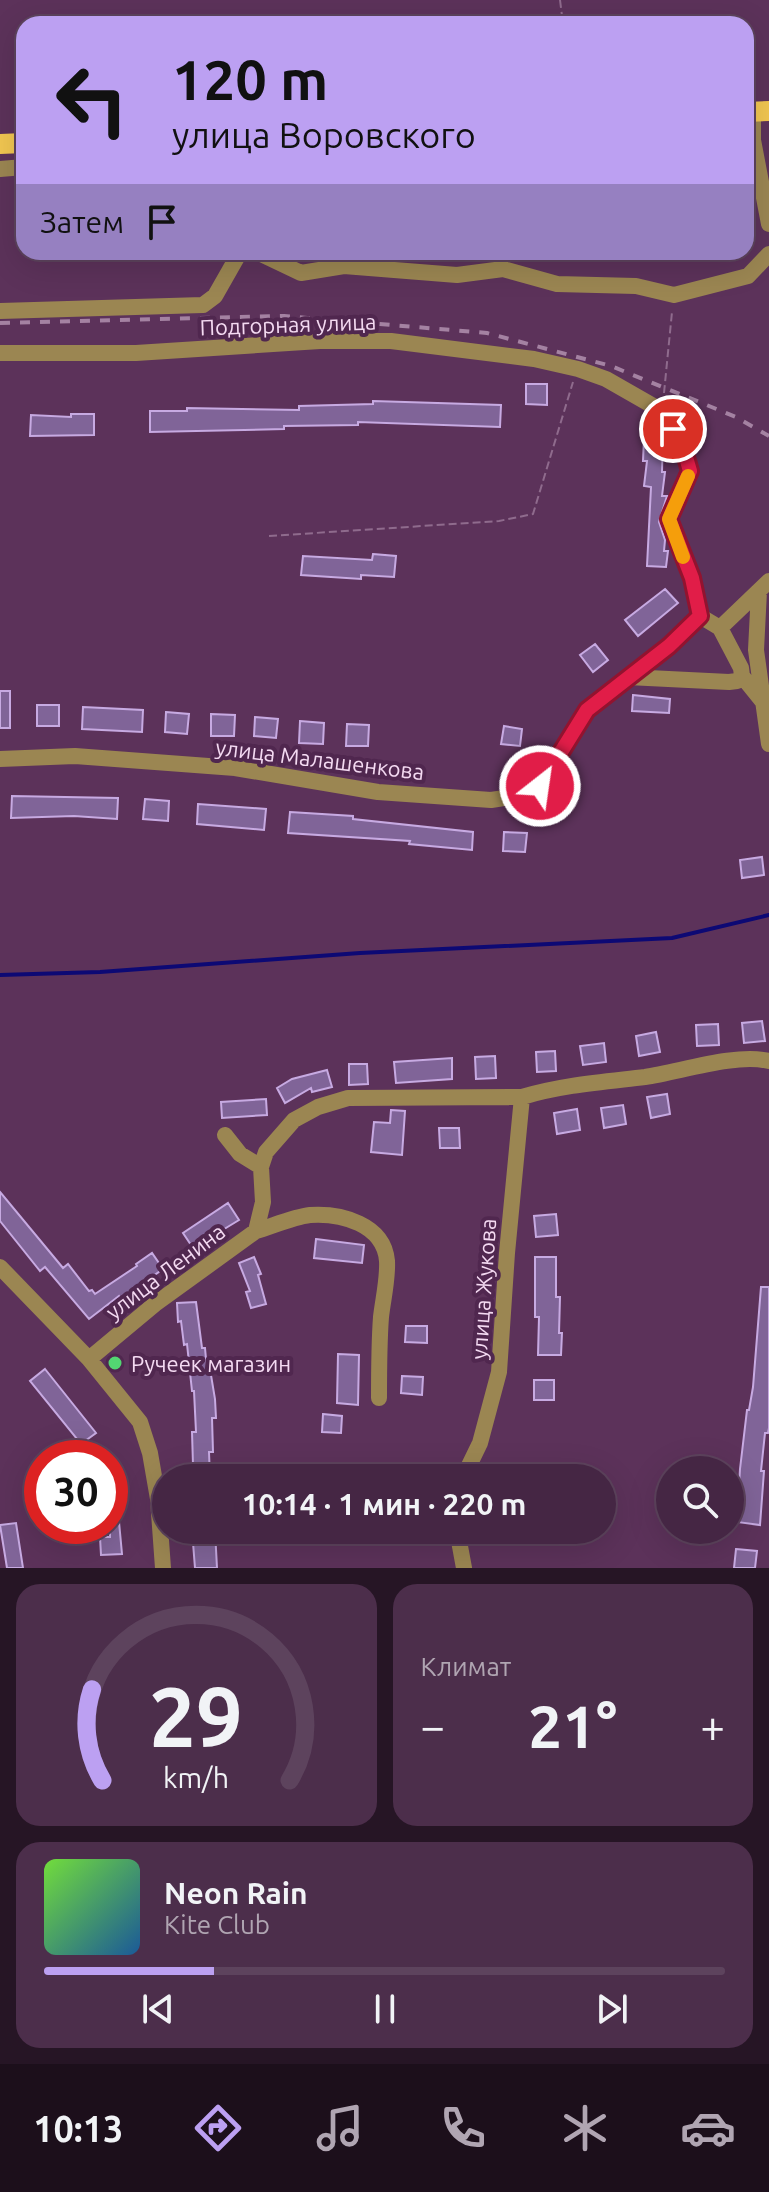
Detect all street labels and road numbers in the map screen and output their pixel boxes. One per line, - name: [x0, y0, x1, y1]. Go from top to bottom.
- street label: Подгорная улица: [199, 308, 377, 340]
- street label: улица Малашенкова: [214, 734, 426, 784]
- street label: улица Ленина: [101, 1218, 229, 1324]
- street label: улица Жукова: [466, 1218, 500, 1360]

